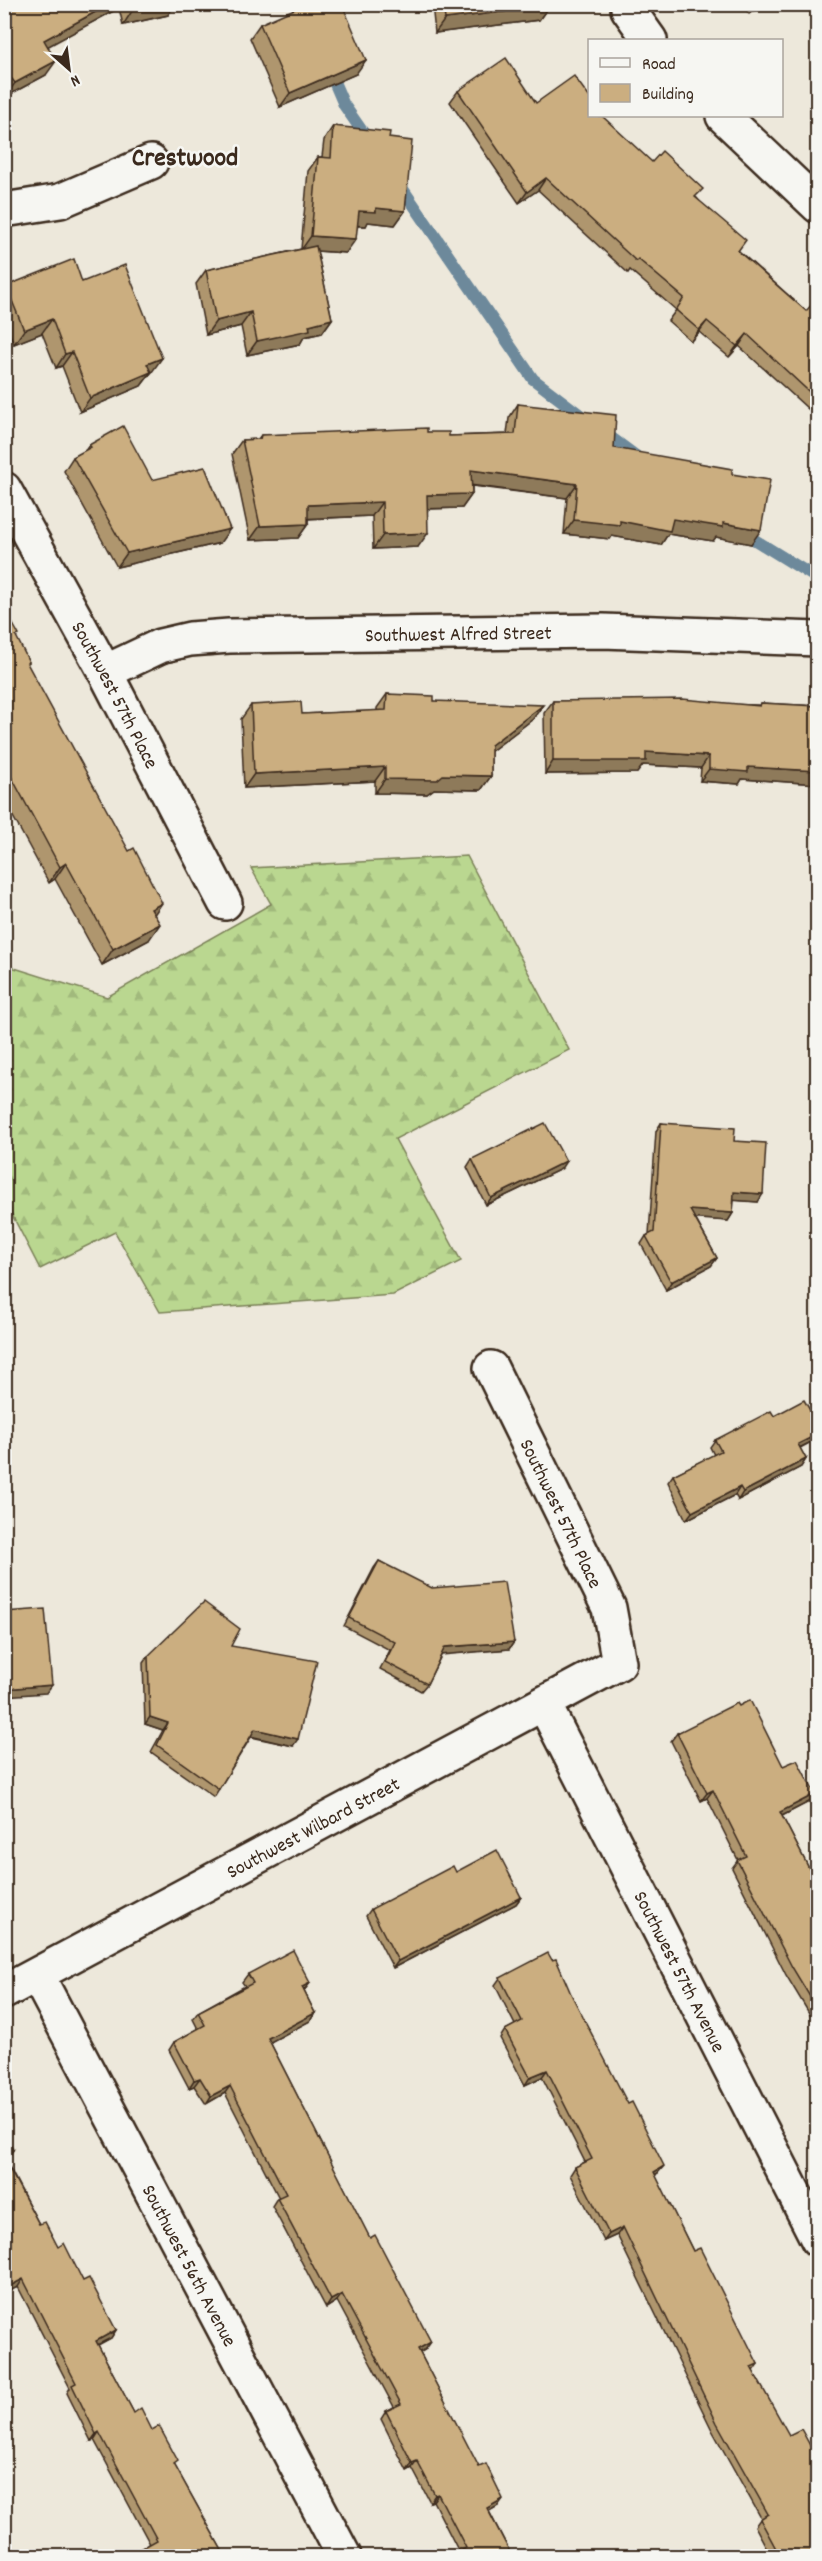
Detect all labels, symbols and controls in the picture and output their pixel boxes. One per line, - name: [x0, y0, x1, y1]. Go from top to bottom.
- north arrow: [39, 39, 99, 99]
- legend: [588, 39, 783, 117]
- text: Road: [642, 53, 676, 78]
- text: N: [66, 68, 84, 92]
- text: Building: [642, 83, 694, 108]
- district label: Crestwood: [132, 141, 238, 178]
- street label: Southwest 57th Place: [63, 617, 164, 775]
- street label: Southwest Alfred Street: [365, 621, 552, 651]
- street label: Southwest 57th Place: [511, 1435, 608, 1594]
- street label: Southwest Wilbard Street: [222, 1772, 406, 1887]
- street label: Southwest 57th Avenue: [625, 1887, 731, 2058]
- street label: Southwest 56th Avenue: [133, 2180, 242, 2353]

